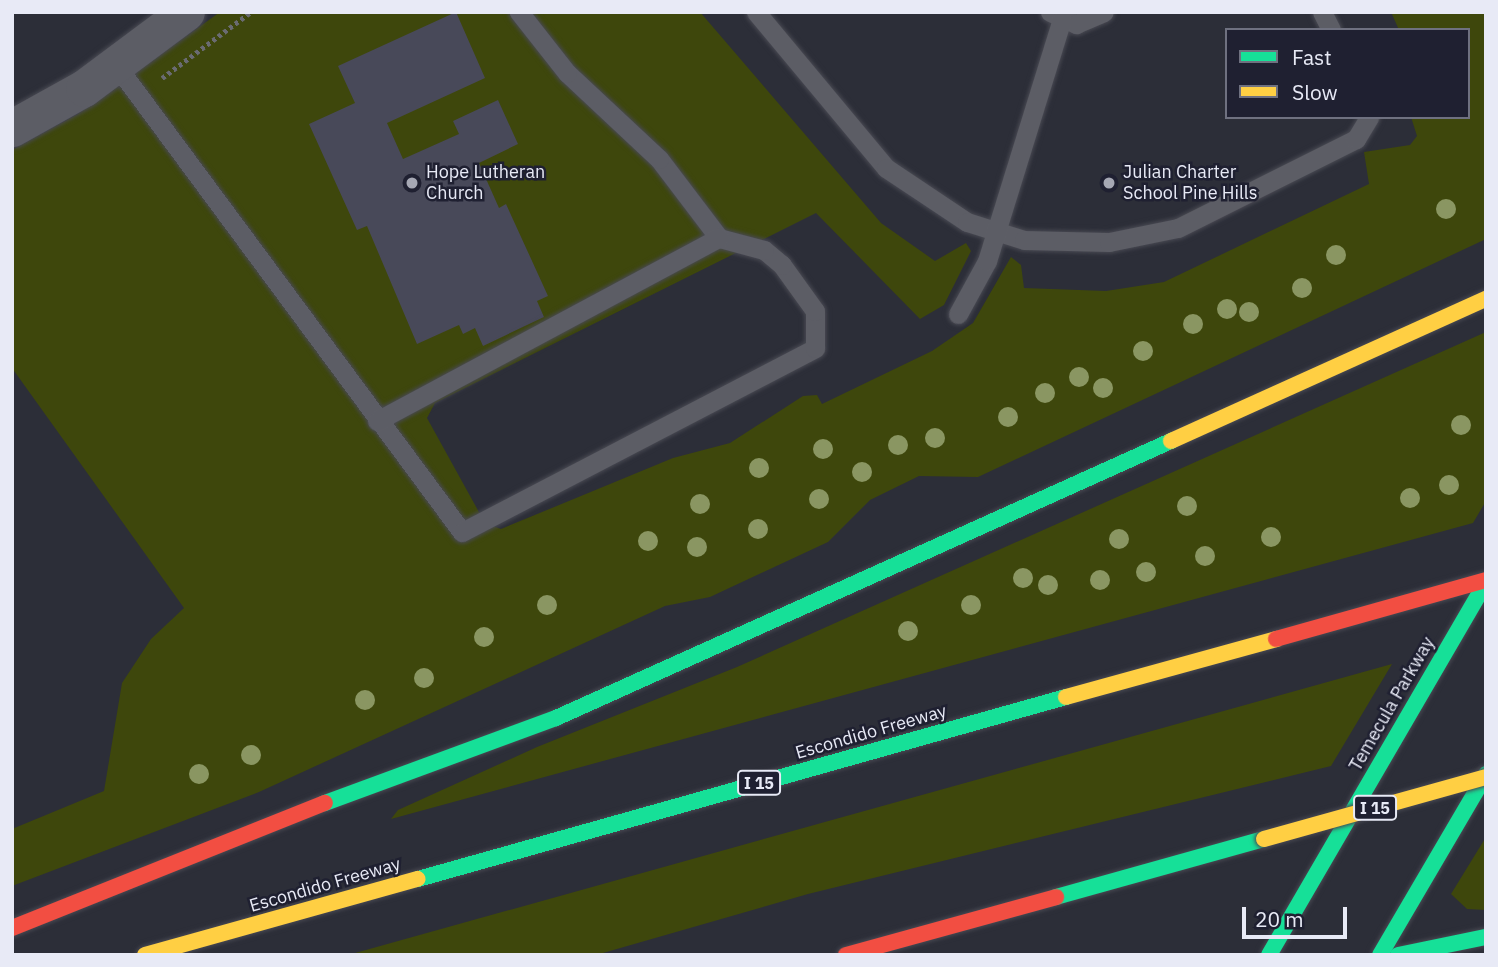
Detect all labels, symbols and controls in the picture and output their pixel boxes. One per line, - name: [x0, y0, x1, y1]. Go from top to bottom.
- legend: [1225, 28, 1470, 119]
- text: Fast: [1292, 43, 1332, 71]
- text: Slow: [1292, 78, 1338, 106]
- place label: Hope Lutheran Church: [426, 162, 545, 204]
- place label: Julian Charter School Pine Hills: [1123, 162, 1257, 204]
- marker: Hope Lutheran Church: [404, 175, 420, 191]
- marker: Julian Charter School Pine Hills: [1101, 175, 1117, 191]
- street label: Temecula Parkway: [1345, 633, 1439, 775]
- street label: Escondido Freeway: [793, 700, 949, 764]
- road number: I 15: [736, 770, 782, 796]
- road number: I 15: [1352, 796, 1398, 820]
- street label: Escondido Freeway: [247, 853, 403, 917]
- scale bar: [1246, 894, 1351, 938]
- text: 20 m: [1255, 905, 1304, 933]

